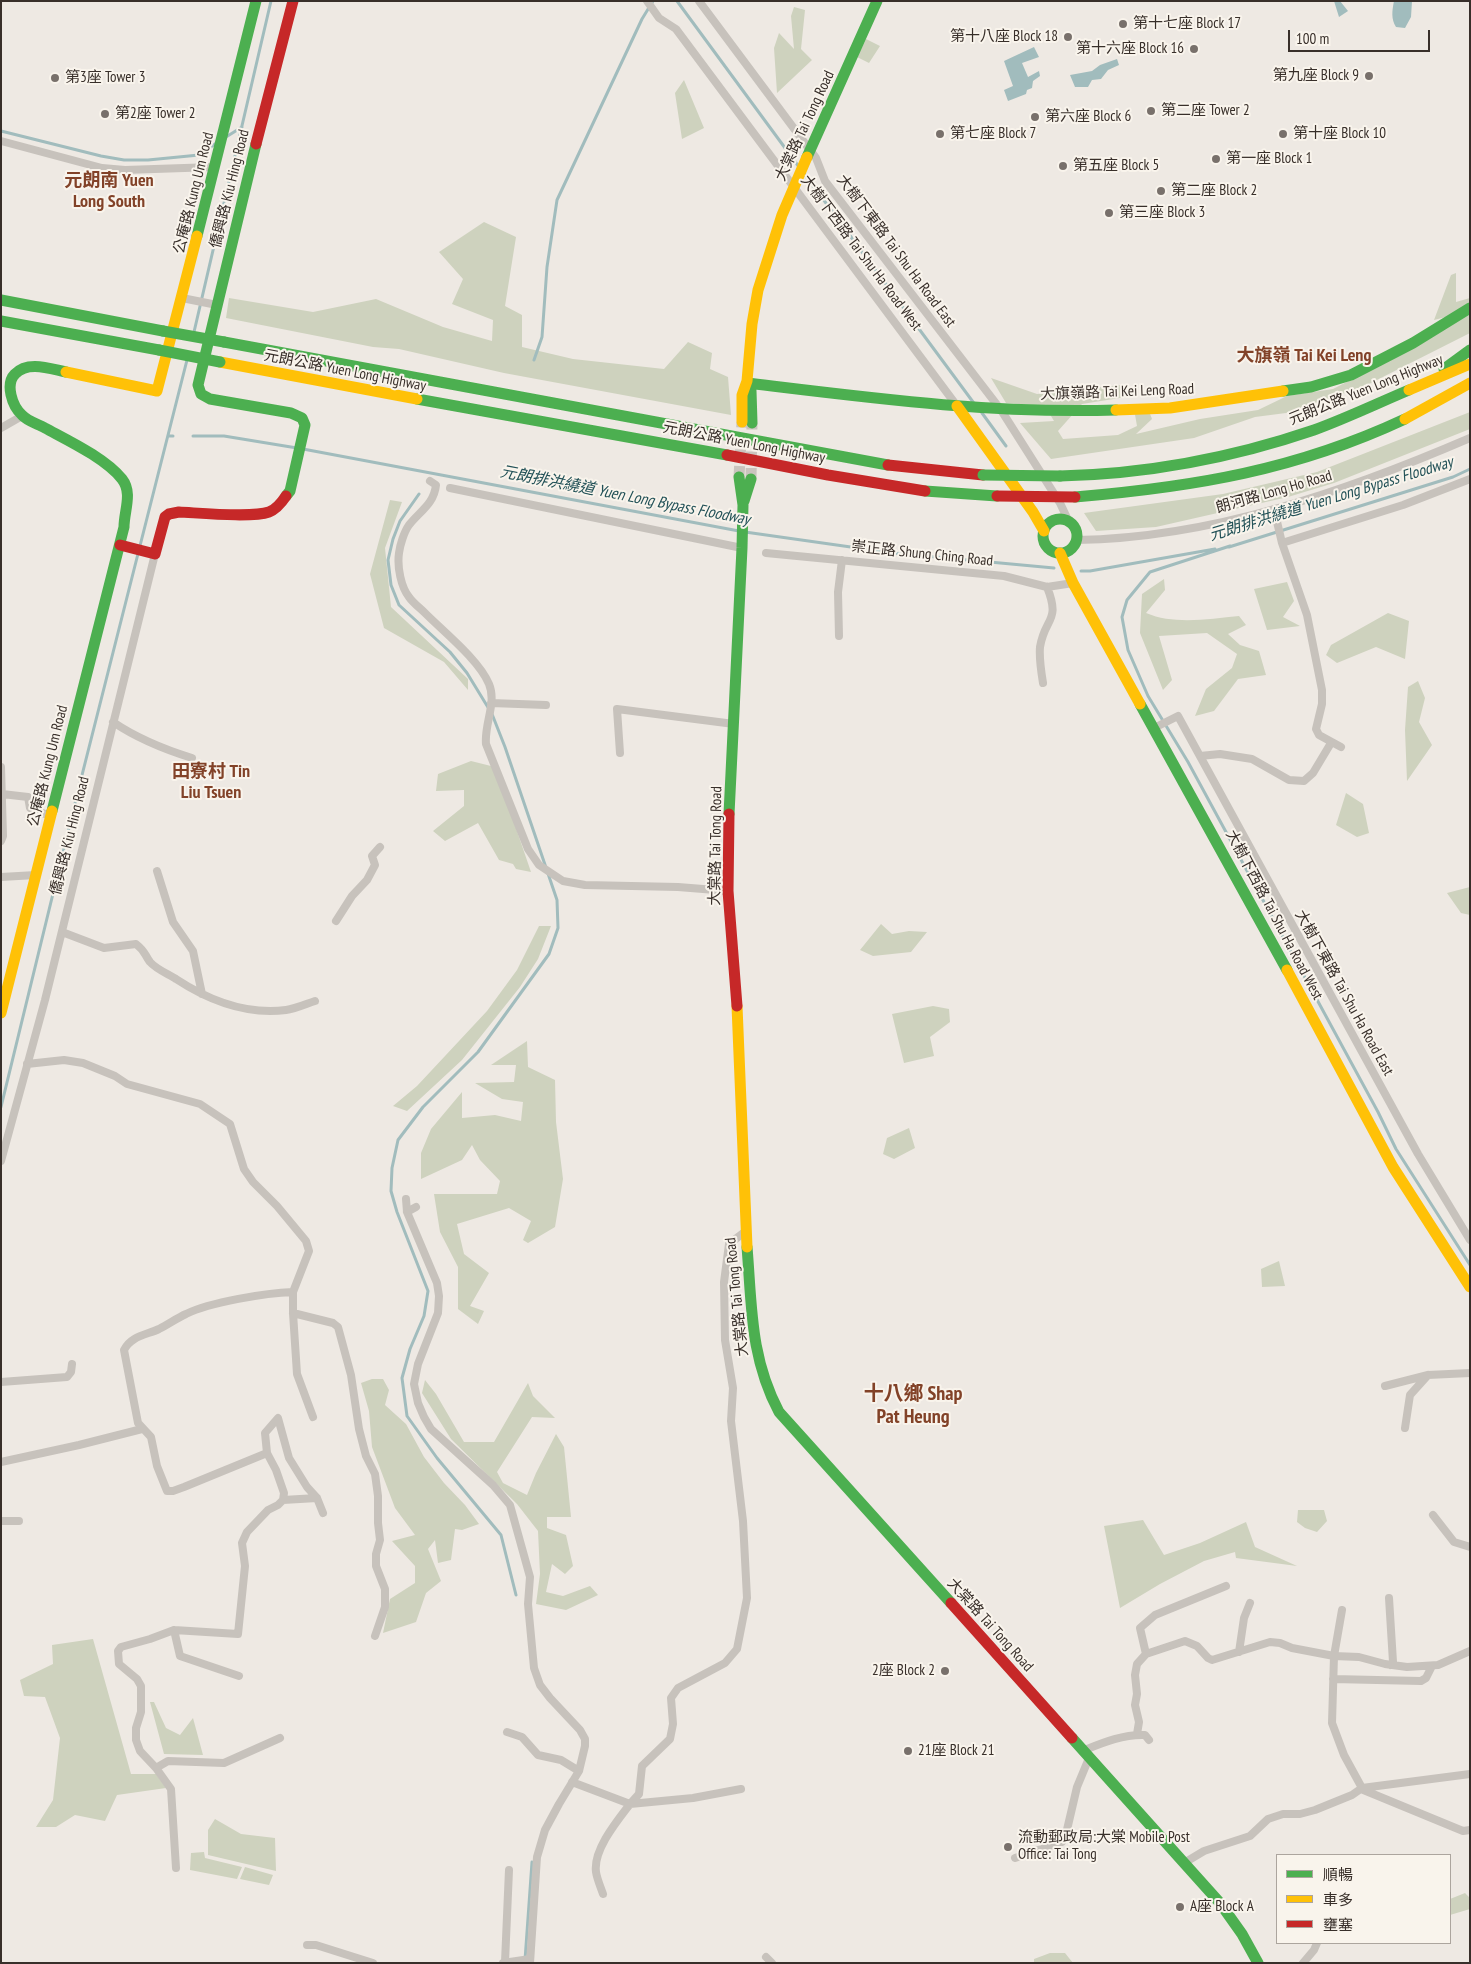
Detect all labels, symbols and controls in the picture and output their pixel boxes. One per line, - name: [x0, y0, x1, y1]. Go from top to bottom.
- place label: 第十七座 Block 17: [1133, 15, 1241, 33]
- marker: 第十七座 Block 17: [1117, 18, 1129, 30]
- scale bar: [1291, 20, 1434, 52]
- place label: 第十八座 Block 18: [950, 28, 1058, 46]
- text: 100 m: [1296, 29, 1329, 48]
- marker: 第十八座 Block 18: [1062, 31, 1074, 43]
- place label: 第十六座 Block 16: [1076, 40, 1184, 58]
- marker: 第十六座 Block 16: [1188, 43, 1200, 55]
- place label: 第九座 Block 9: [1273, 67, 1359, 85]
- street label: 大棠路 Tai Tong Road: [772, 68, 838, 184]
- place label: 第3座 Tower 3: [65, 69, 145, 87]
- marker: 第九座 Block 9: [1363, 70, 1375, 82]
- marker: 第3座 Tower 3: [49, 72, 61, 84]
- place label: 第二座 Tower 2: [1161, 102, 1250, 120]
- place label: 第2座 Tower 2: [115, 105, 195, 123]
- marker: 第二座 Tower 2: [1145, 105, 1157, 117]
- marker: 第2座 Tower 2: [99, 108, 111, 120]
- place label: 第六座 Block 6: [1045, 108, 1131, 126]
- marker: 第六座 Block 6: [1029, 111, 1041, 123]
- place label: 第七座 Block 7: [950, 125, 1036, 143]
- place label: 第十座 Block 10: [1293, 125, 1386, 143]
- street label: 僑興路 Kiu Hing Road: [207, 128, 253, 250]
- marker: 第七座 Block 7: [934, 128, 946, 140]
- marker: 第十座 Block 10: [1277, 128, 1289, 140]
- street label: 公庵路 Kung Um Road: [170, 130, 218, 256]
- place label: 第一座 Block 1: [1226, 150, 1312, 168]
- marker: 第一座 Block 1: [1210, 153, 1222, 165]
- place label: 第五座 Block 5: [1073, 157, 1159, 175]
- marker: 第五座 Block 5: [1057, 160, 1069, 172]
- district label: 元朗南 Yuen Long South: [64, 170, 154, 212]
- street label: 大樹下東路 Tai Shu Ha Road East: [833, 171, 959, 331]
- street label: 大樹下西路 Tai Shu Ha Road West: [797, 172, 925, 334]
- place label: 第二座 Block 2: [1171, 182, 1257, 200]
- marker: 第二座 Block 2: [1155, 185, 1167, 197]
- place label: 第三座 Block 3: [1119, 204, 1205, 222]
- marker: 第三座 Block 3: [1103, 207, 1115, 219]
- district label: 大旗嶺 Tai Kei Leng: [1237, 345, 1371, 367]
- street label: 元朗公路 Yuen Long Highway: [262, 346, 428, 396]
- street label: 元朗公路 Yuen Long Highway: [1286, 351, 1446, 429]
- street label: 大旗嶺路 Tai Kei Leng Road: [1040, 380, 1194, 404]
- street label: 元朗公路 Yuen Long Highway: [661, 418, 827, 468]
- water label: 元朗排洪繞道 Yuen Long Bypass Floodway: [1207, 453, 1455, 545]
- water label: 元朗排洪繞道 Yuen Long Bypass Floodway: [499, 462, 751, 530]
- street label: 朗河路 Long Ho Road: [1214, 467, 1334, 517]
- street label: 崇正路 Shung Ching Road: [850, 538, 994, 570]
- street label: 公庵路 Kung Um Road: [24, 703, 72, 829]
- district label: 田寮村 Tin Liu Tsuen: [172, 761, 250, 804]
- street label: 僑興路 Kiu Hing Road: [47, 775, 93, 897]
- street label: 大棠路 Tai Tong Road: [706, 786, 726, 906]
- street label: 大樹下西路 Tai Shu Ha Road West: [1222, 827, 1326, 1003]
- street label: 大樹下東路 Tai Shu Ha Road East: [1291, 907, 1397, 1079]
- street label: 大棠路 Tai Tong Road: [722, 1237, 752, 1357]
- district label: 十八鄉 Shap Pat Heung: [863, 1382, 963, 1429]
- street label: 大棠路 Tai Tong Road: [943, 1575, 1037, 1675]
- place label: 2座 Block 2: [872, 1662, 935, 1680]
- marker: 2座 Block 2: [939, 1665, 951, 1677]
- place label: 21座 Block 21: [918, 1742, 995, 1760]
- marker: 21座 Block 21: [902, 1745, 914, 1757]
- place label: 流動郵政局:大棠 Mobile Post Office: Tai Tong: [1018, 1829, 1190, 1864]
- marker: 流動郵政局:大棠 Mobile Post Office: Tai Tong: [1002, 1841, 1014, 1853]
- legend: [1276, 1854, 1451, 1944]
- text: 順暢: [1323, 1865, 1353, 1884]
- text: 車多: [1323, 1890, 1353, 1909]
- place label: A座 Block A: [1190, 1898, 1254, 1916]
- marker: A座 Block A: [1174, 1901, 1186, 1913]
- text: 壅塞: [1323, 1915, 1353, 1934]

